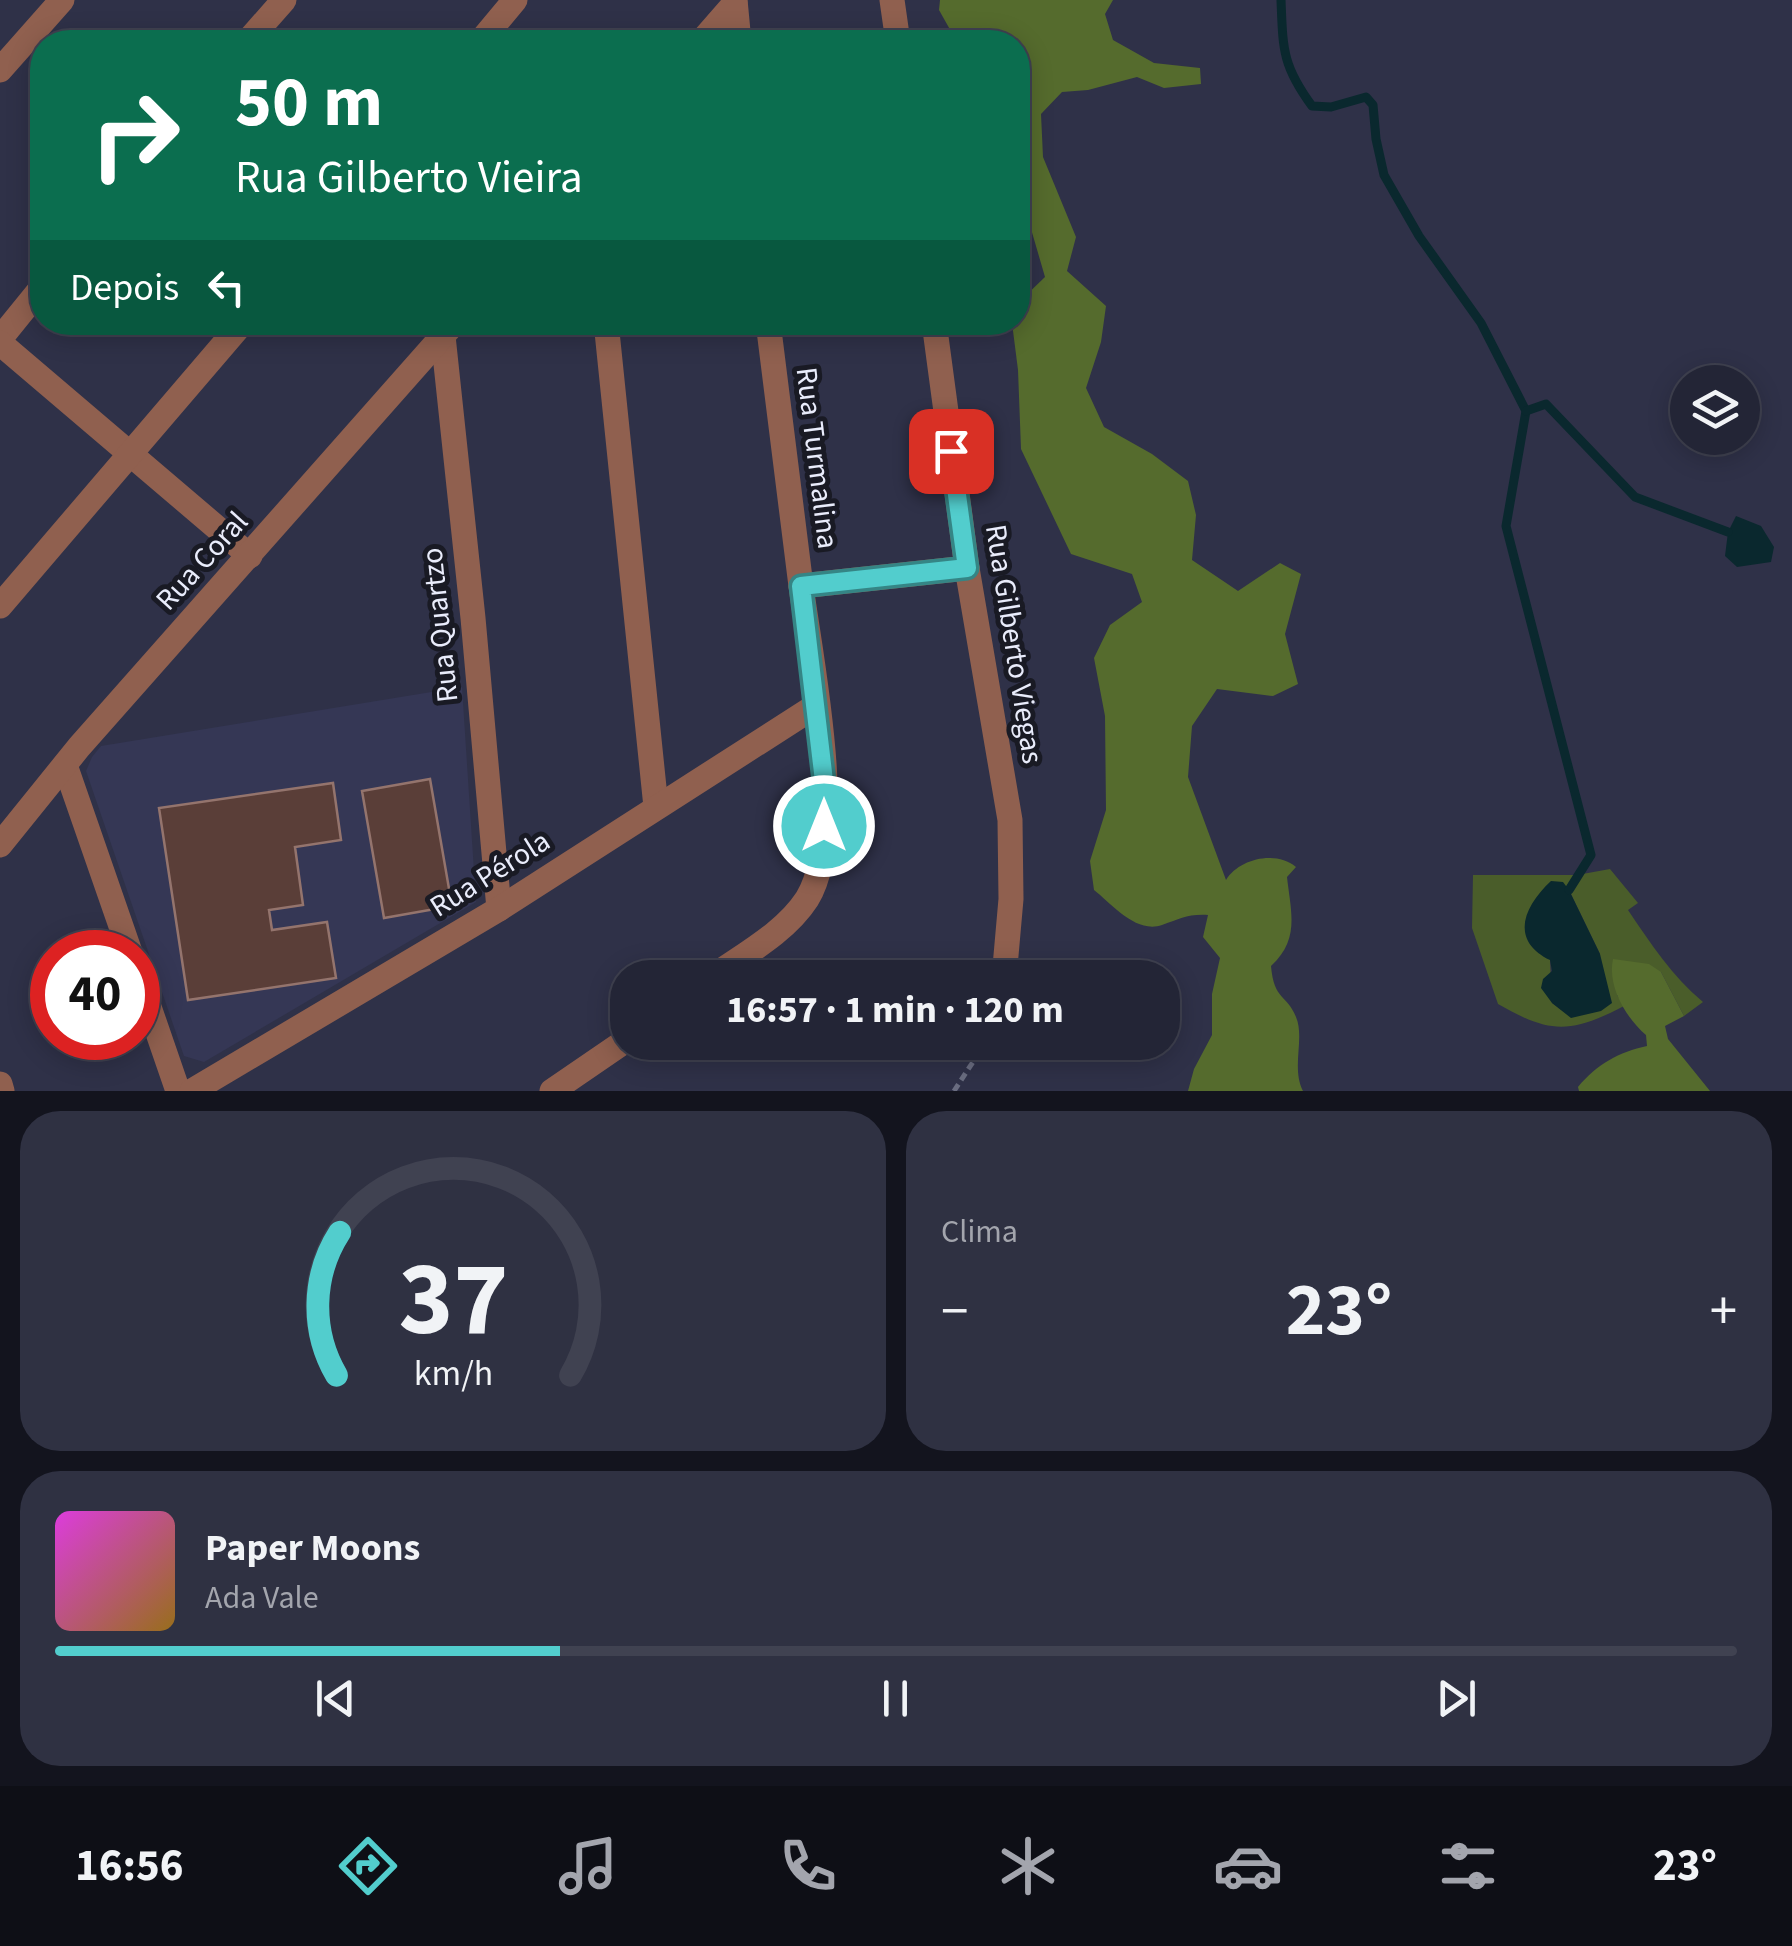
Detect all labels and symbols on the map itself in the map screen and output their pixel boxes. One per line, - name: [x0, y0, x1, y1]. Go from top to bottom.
- street label: Rua Turmalina: [785, 365, 849, 551]
- pin: [909, 409, 994, 494]
- street label: Rua Coral: [146, 502, 258, 620]
- street label: Rua Gilberto Viegas: [974, 521, 1054, 767]
- street label: Rua Quartzo: [411, 546, 469, 704]
- position arrow: [772, 774, 876, 878]
- street label: Rua Pérola: [421, 820, 559, 928]
- speed limit sign: 40: [30, 930, 160, 1060]

